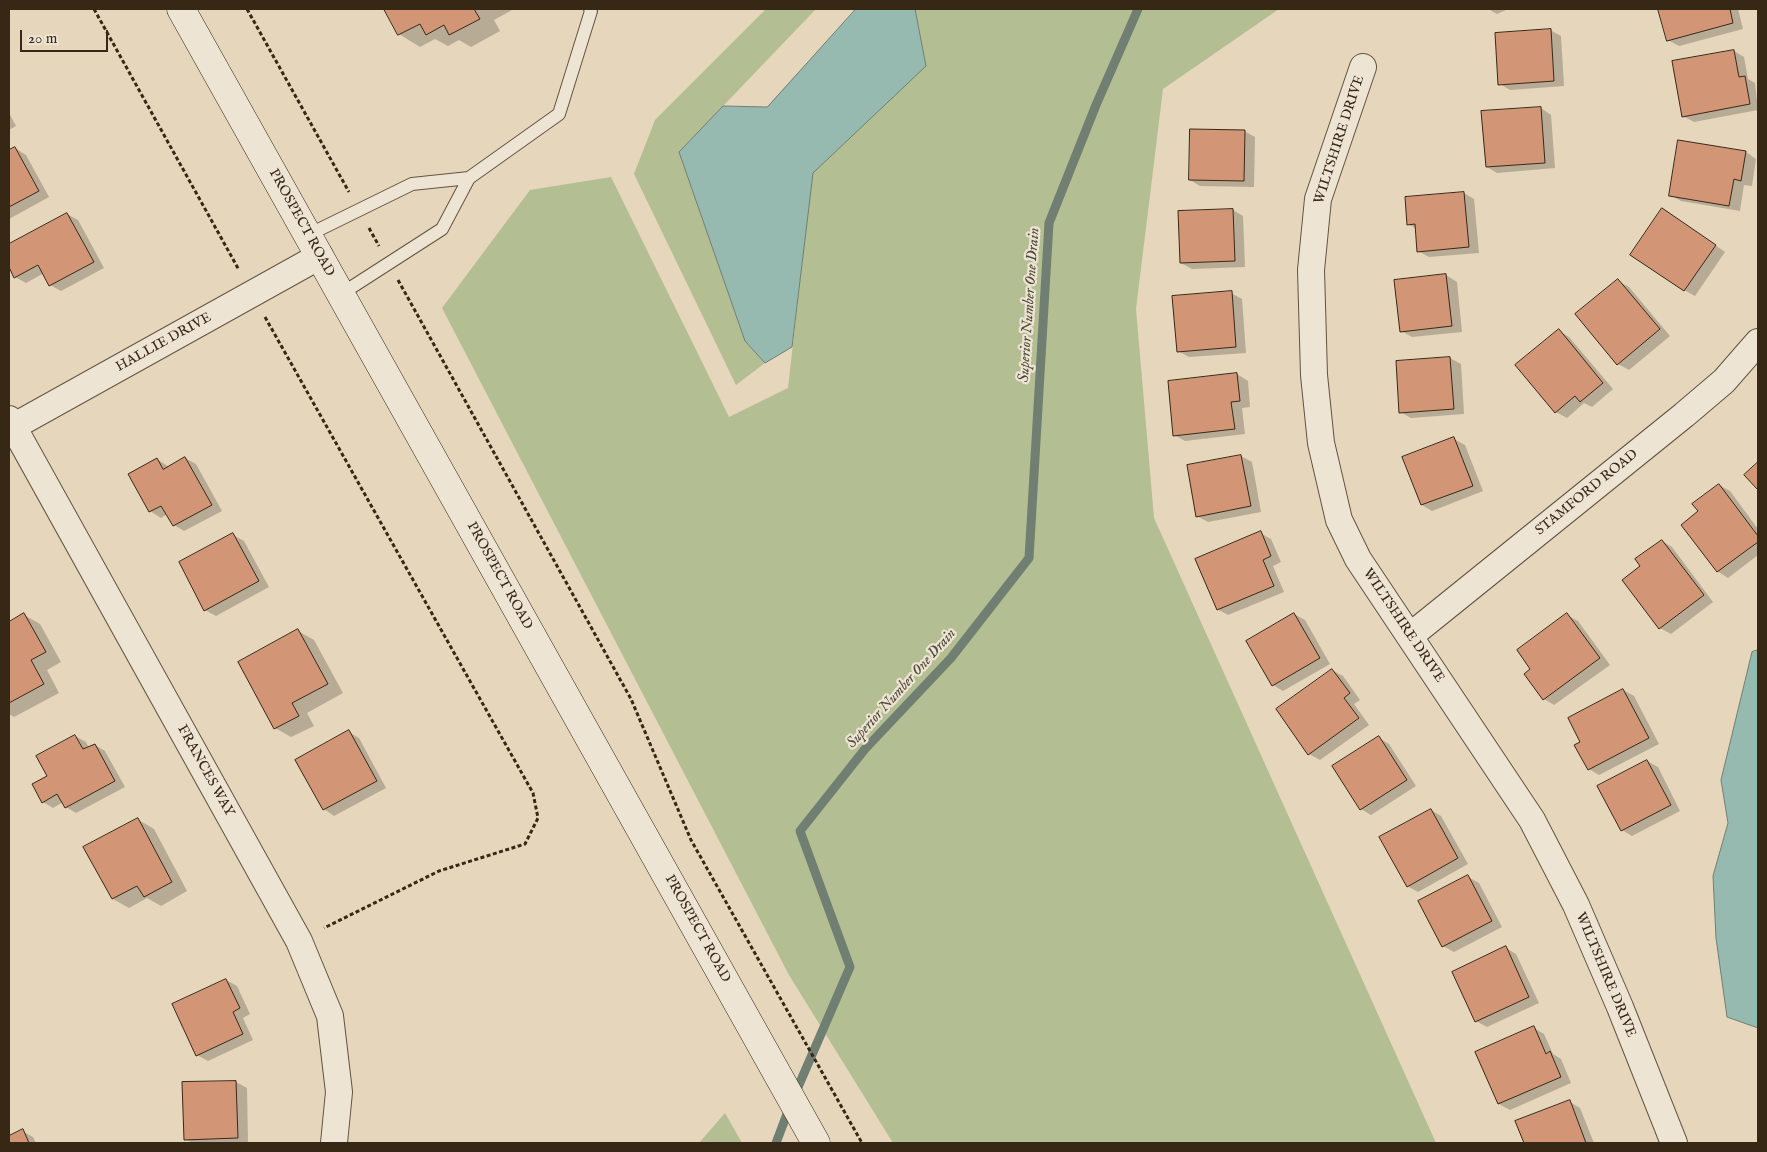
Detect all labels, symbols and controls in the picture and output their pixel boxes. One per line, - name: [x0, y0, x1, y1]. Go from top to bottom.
- scale bar: [22, 20, 110, 52]
- text: 20 m: [28, 29, 57, 48]
- street label: WILTSHIRE DRIVE: [1311, 74, 1369, 206]
- street label: PROSPECT ROAD: [264, 166, 338, 280]
- water label: Superior Number One Drain: [1016, 227, 1044, 383]
- street label: HALLIE DRIVE: [113, 310, 215, 376]
- street label: STAMFORD ROAD: [1532, 446, 1642, 540]
- street label: PROSPECT ROAD: [462, 519, 536, 633]
- street label: WILTSHIRE DRIVE: [1359, 566, 1447, 686]
- water label: Superior Number One Drain: [844, 625, 960, 753]
- street label: FRANCES WAY: [173, 722, 237, 820]
- street label: PROSPECT ROAD: [660, 872, 734, 986]
- street label: WILTSHIRE DRIVE: [1571, 910, 1639, 1040]

